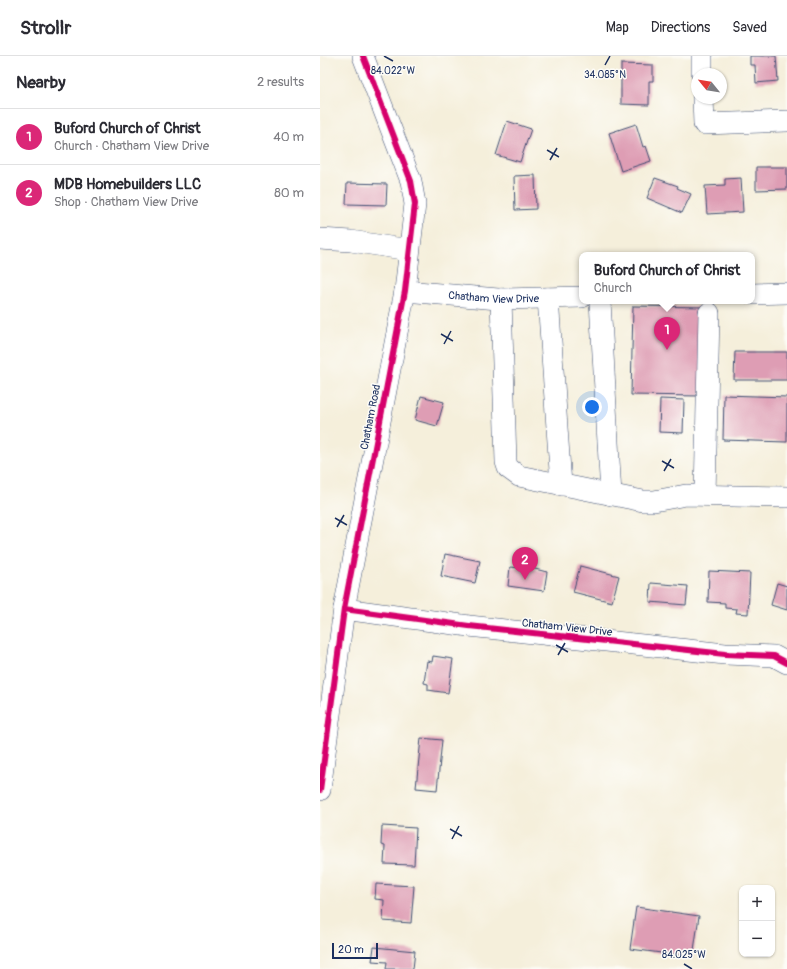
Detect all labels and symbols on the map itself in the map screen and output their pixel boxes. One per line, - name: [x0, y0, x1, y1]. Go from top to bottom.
- text: 84.022°W: [371, 65, 415, 77]
- north arrow: [691, 68, 727, 104]
- text: 34.085°N: [584, 69, 626, 81]
- street label: Chatham View Drive: [448, 289, 540, 306]
- pin: 1: [654, 317, 680, 350]
- street label: Chatham Road: [358, 383, 383, 451]
- your location: [582, 397, 602, 417]
- pin: 2: [512, 547, 538, 580]
- street label: Chatham View Drive: [521, 616, 613, 639]
- scale bar: [332, 941, 378, 960]
- text: 84.025°W: [662, 949, 706, 961]

